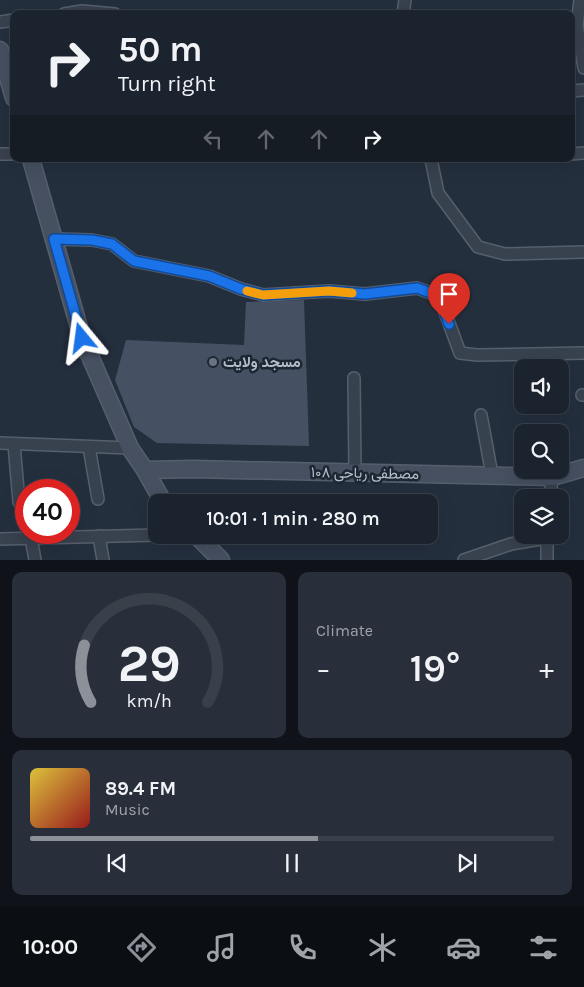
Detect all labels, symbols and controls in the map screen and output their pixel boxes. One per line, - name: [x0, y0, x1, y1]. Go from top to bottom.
- text: 50 m: [118, 29, 203, 70]
- icon: right: [35, 30, 100, 95]
- text: Turn right: [118, 71, 216, 97]
- icon: left: [199, 125, 227, 153]
- icon: ahead: [252, 125, 280, 153]
- icon: ahead: [305, 125, 333, 153]
- icon: right: [358, 125, 386, 153]
- pin: [428, 273, 470, 324]
- icon: arrive: [435, 280, 463, 308]
- position arrow: [55, 311, 107, 363]
- place label: مسجد ولایت: [223, 353, 301, 371]
- marker: مسجد ولایت: [207, 356, 219, 368]
- map controls: [514, 359, 569, 544]
- button: sound: [514, 359, 569, 414]
- button: search: [514, 424, 569, 479]
- street label: مصطفی ریاحی ۱۰۸: [311, 463, 419, 484]
- speed limit sign: 40: [15, 479, 80, 544]
- button: layers: [514, 489, 569, 544]
- text: 10:01 · 1 min · 280 m: [206, 508, 380, 530]
- text: Climate: [316, 621, 373, 640]
- text: 29: [117, 633, 181, 694]
- text: 19°: [410, 646, 460, 691]
- text: −: [316, 652, 331, 685]
- text: +: [539, 652, 554, 685]
- text: km/h: [126, 691, 172, 712]
- text: 89.4 FM: [105, 778, 176, 800]
- text: Music: [105, 800, 150, 819]
- icon: previous: [103, 849, 131, 877]
- icon: pause: [278, 849, 306, 877]
- icon: next: [453, 849, 481, 877]
- icon: directions: [124, 930, 159, 965]
- icon: music: [204, 930, 239, 965]
- icon: phone: [285, 930, 320, 965]
- icon: climate: [365, 930, 400, 965]
- icon: car: [446, 930, 481, 965]
- icon: filters: [526, 930, 561, 965]
- text: 10:00: [23, 934, 78, 960]

